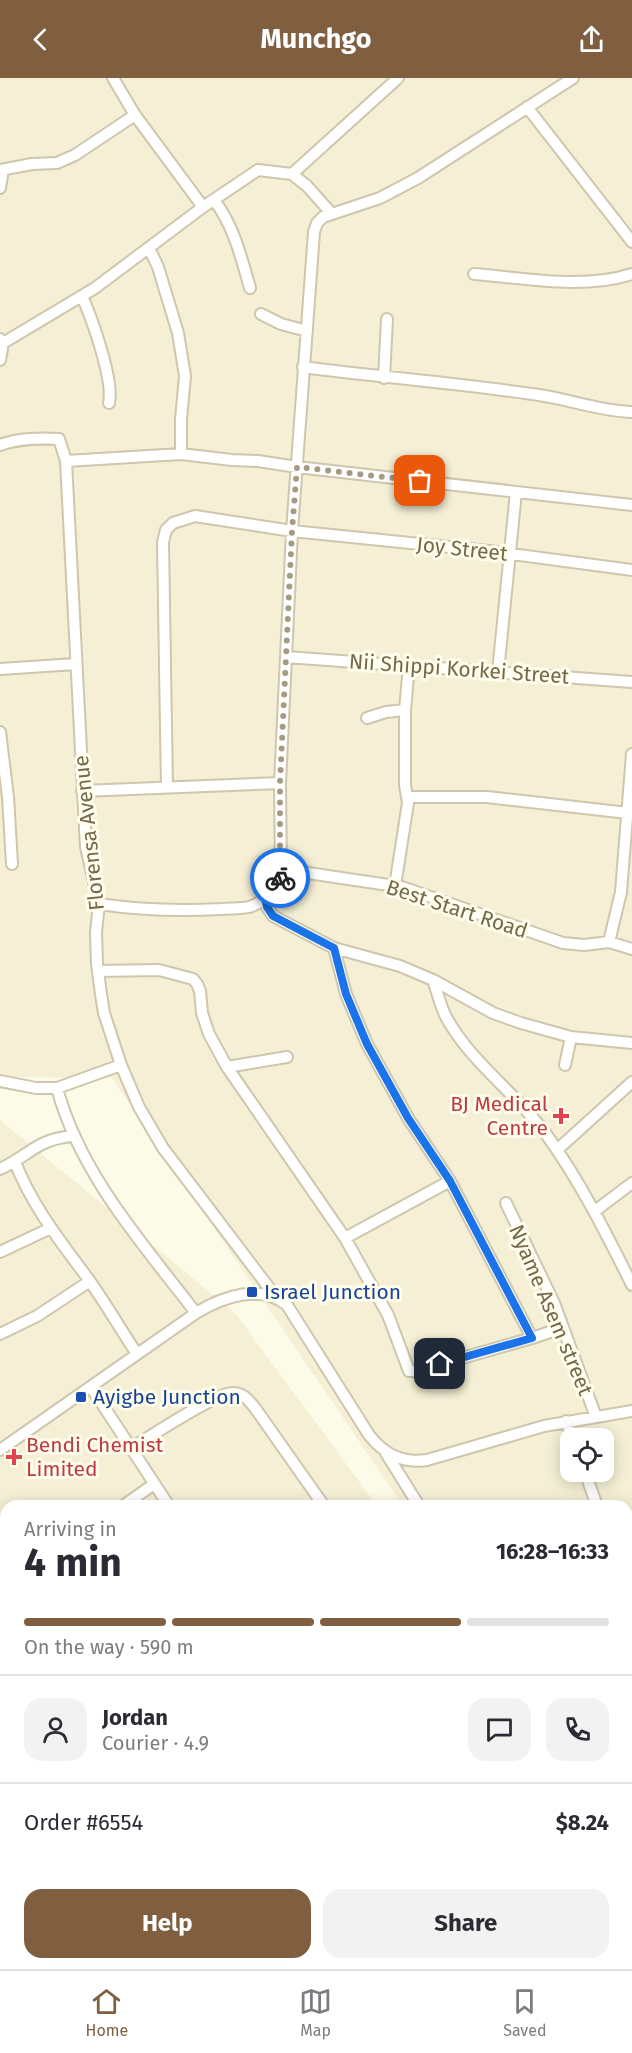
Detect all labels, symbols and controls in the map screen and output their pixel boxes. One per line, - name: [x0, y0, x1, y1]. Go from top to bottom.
- icon: back: [24, 23, 57, 56]
- text: Munchgo: [261, 23, 371, 55]
- icon: share: [575, 23, 608, 56]
- pin: [394, 455, 445, 506]
- icon: bag: [403, 464, 436, 497]
- street label: Joy Street: [415, 531, 509, 567]
- street label: Nii Shippi Korkei Street: [348, 648, 570, 690]
- street label: Florensa Avenue: [68, 754, 110, 912]
- courier: [250, 848, 310, 908]
- icon: bike: [264, 862, 297, 895]
- street label: Best Start Road: [383, 874, 531, 944]
- place label: BJ Medical Centre: [450, 1091, 548, 1141]
- marker: BJ Medical Centre: [552, 1107, 570, 1125]
- street label: Nyame Asem street: [503, 1221, 599, 1400]
- place label: Israel Junction: [264, 1279, 401, 1305]
- marker: Israel Junction: [245, 1285, 259, 1299]
- pin: [414, 1338, 465, 1389]
- icon: home: [423, 1347, 456, 1380]
- place label: Ayigbe Junction: [93, 1384, 241, 1410]
- marker: Ayigbe Junction: [74, 1390, 88, 1404]
- map controls: [560, 1428, 614, 1482]
- button: locate: [560, 1428, 614, 1482]
- place label: Bendi Chemist Limited: [26, 1432, 164, 1482]
- marker: Bendi Chemist Limited: [7, 1450, 21, 1464]
- text: Arriving in: [24, 1517, 117, 1541]
- text: 16:28–16:33: [496, 1538, 609, 1565]
- text: 4 min: [24, 1540, 122, 1586]
- text: On the way · 590 m: [24, 1635, 194, 1659]
- button: person: [24, 1698, 87, 1761]
- button: chat: [468, 1698, 531, 1761]
- button: phone: [546, 1698, 609, 1761]
- text: Jordan: [102, 1704, 168, 1731]
- text: Courier · 4.9: [102, 1731, 209, 1755]
- text: Order #6554: [24, 1809, 143, 1836]
- text: $8.24: [556, 1809, 609, 1836]
- button: Help: [24, 1889, 311, 1958]
- button: Share: [323, 1889, 609, 1958]
- tab: Home: [86, 1985, 128, 2040]
- tab: Map: [299, 1985, 332, 2040]
- tab: Saved: [503, 1985, 546, 2040]

